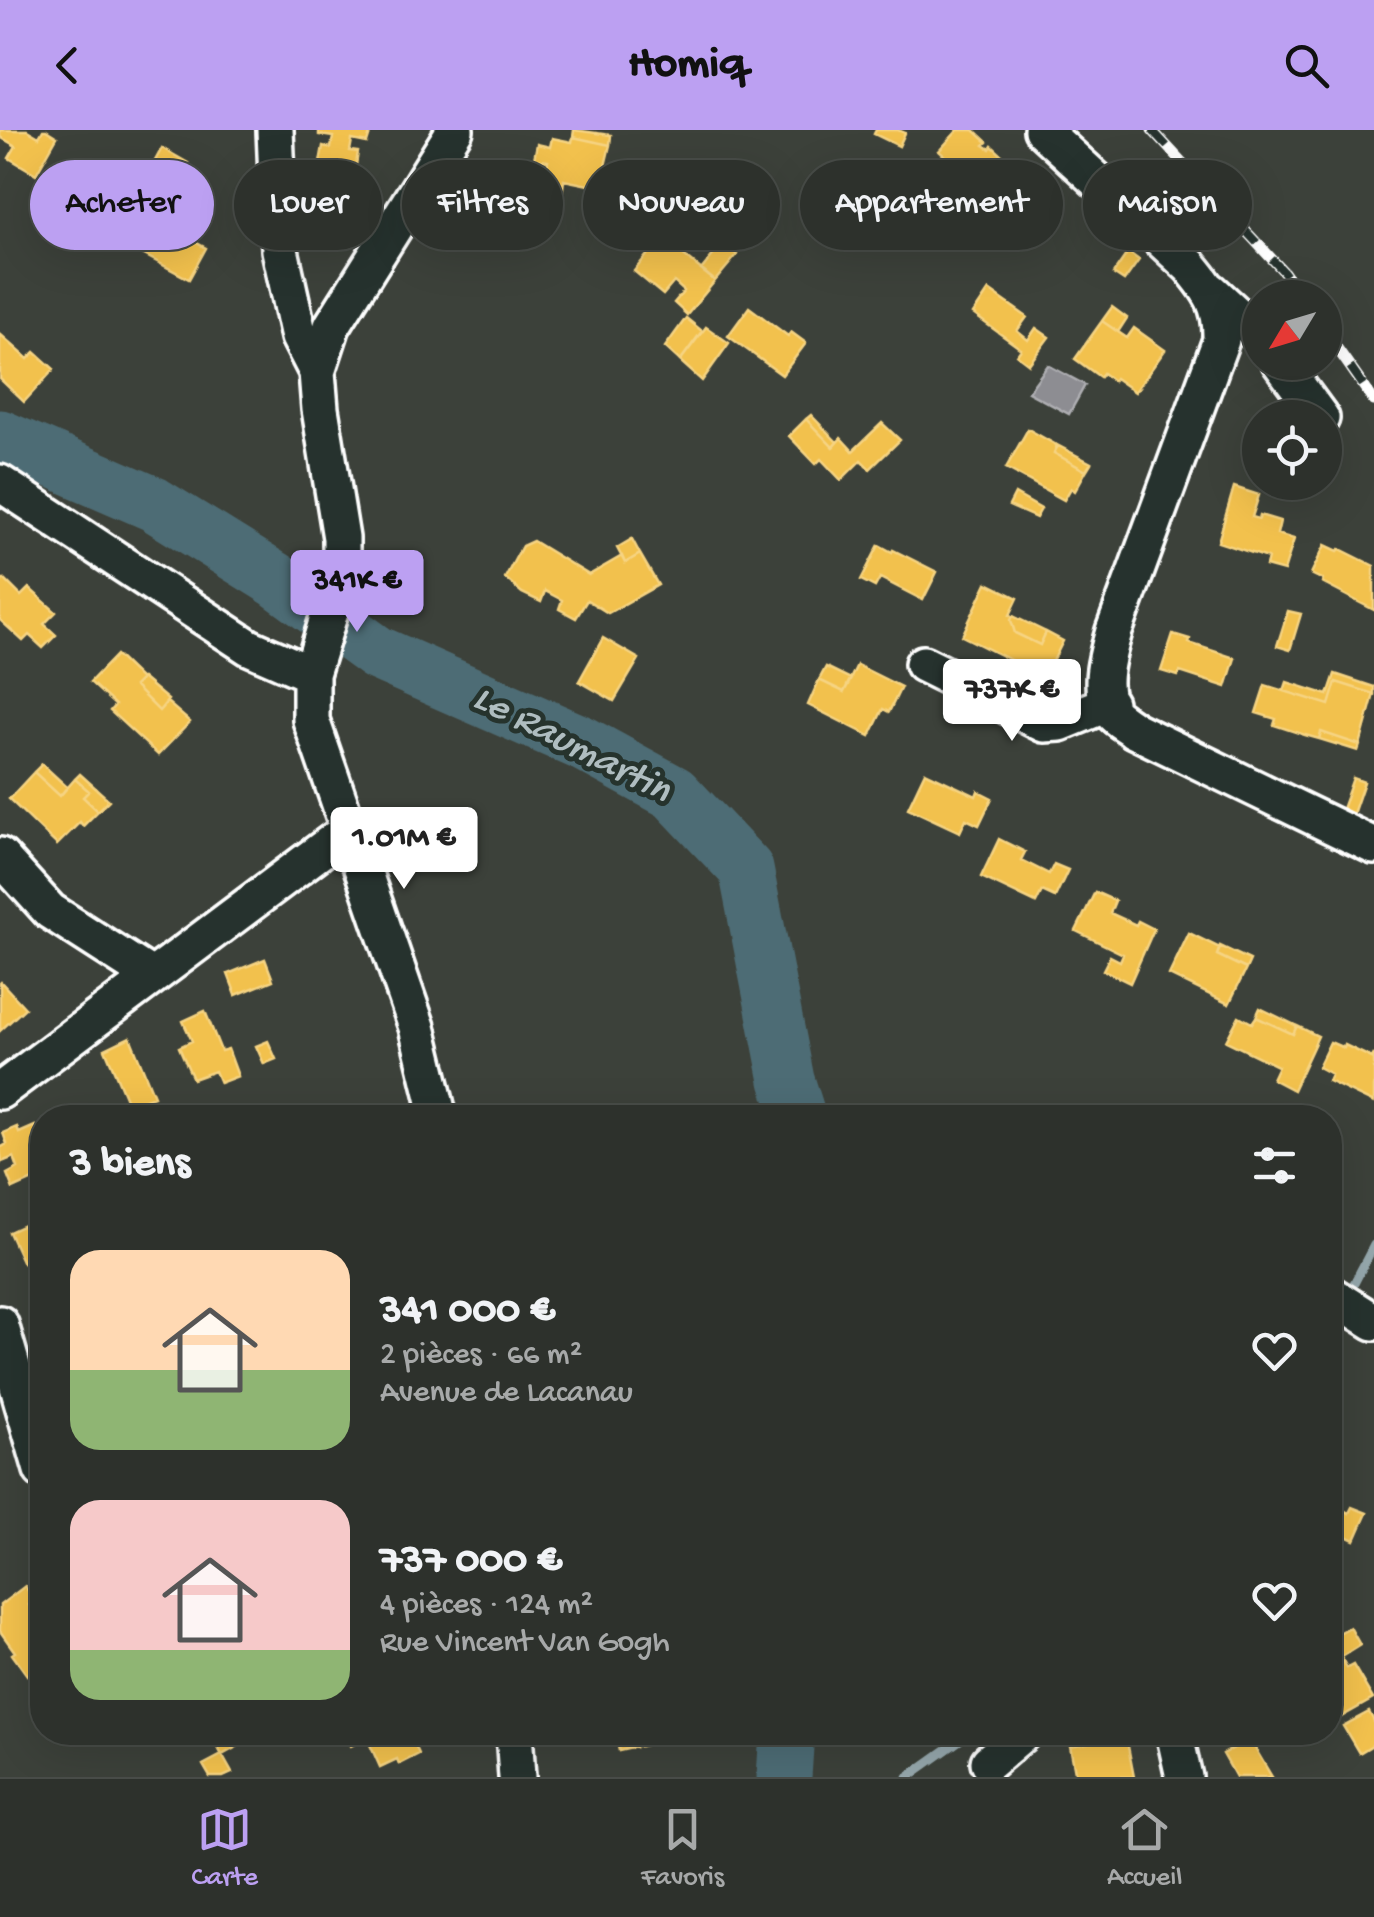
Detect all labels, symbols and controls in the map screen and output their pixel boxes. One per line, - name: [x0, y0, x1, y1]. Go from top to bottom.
- icon: back: [40, 38, 95, 93]
- icon: search: [1279, 38, 1334, 93]
- text: Homiq: [628, 39, 746, 92]
- chip: Acheter: [30, 160, 214, 250]
- chip: Louer: [234, 160, 382, 250]
- chip: Filtres: [402, 160, 563, 250]
- chip: Nouveau: [583, 160, 780, 250]
- chip: Appartement: [800, 160, 1063, 250]
- chip: Maison: [1083, 160, 1252, 250]
- north arrow: [1242, 280, 1342, 380]
- map controls: [1242, 280, 1342, 500]
- button: locate: [1242, 400, 1342, 500]
- pin: 341K €: [276, 550, 438, 635]
- text: 341K €: [313, 563, 401, 601]
- pin: 737K €: [931, 659, 1093, 744]
- text: 737K €: [965, 672, 1059, 710]
- water label: Le Raumartin: [464, 676, 679, 816]
- pin: 1.01M €: [312, 807, 496, 892]
- text: 1.01M €: [353, 820, 455, 858]
- icon: filters: [1247, 1138, 1302, 1193]
- text: 3 biens: [70, 1141, 190, 1190]
- text: 341 000 €: [380, 1288, 555, 1337]
- icon: home: [150, 1290, 270, 1410]
- icon: heart: [1247, 1323, 1302, 1378]
- text: 2 pièces · 66 m²: [380, 1337, 582, 1375]
- text: Avenue de Lacanau: [380, 1375, 633, 1413]
- text: 737 000 €: [380, 1538, 562, 1587]
- icon: home: [150, 1540, 270, 1660]
- icon: heart: [1247, 1573, 1302, 1628]
- text: 4 pièces · 124 m²: [380, 1587, 593, 1625]
- text: Rue Vincent Van Gogh: [380, 1625, 670, 1663]
- tab: Carte: [192, 1802, 258, 1895]
- tab: Favoris: [641, 1802, 724, 1895]
- tab: Accueil: [1107, 1802, 1182, 1895]

